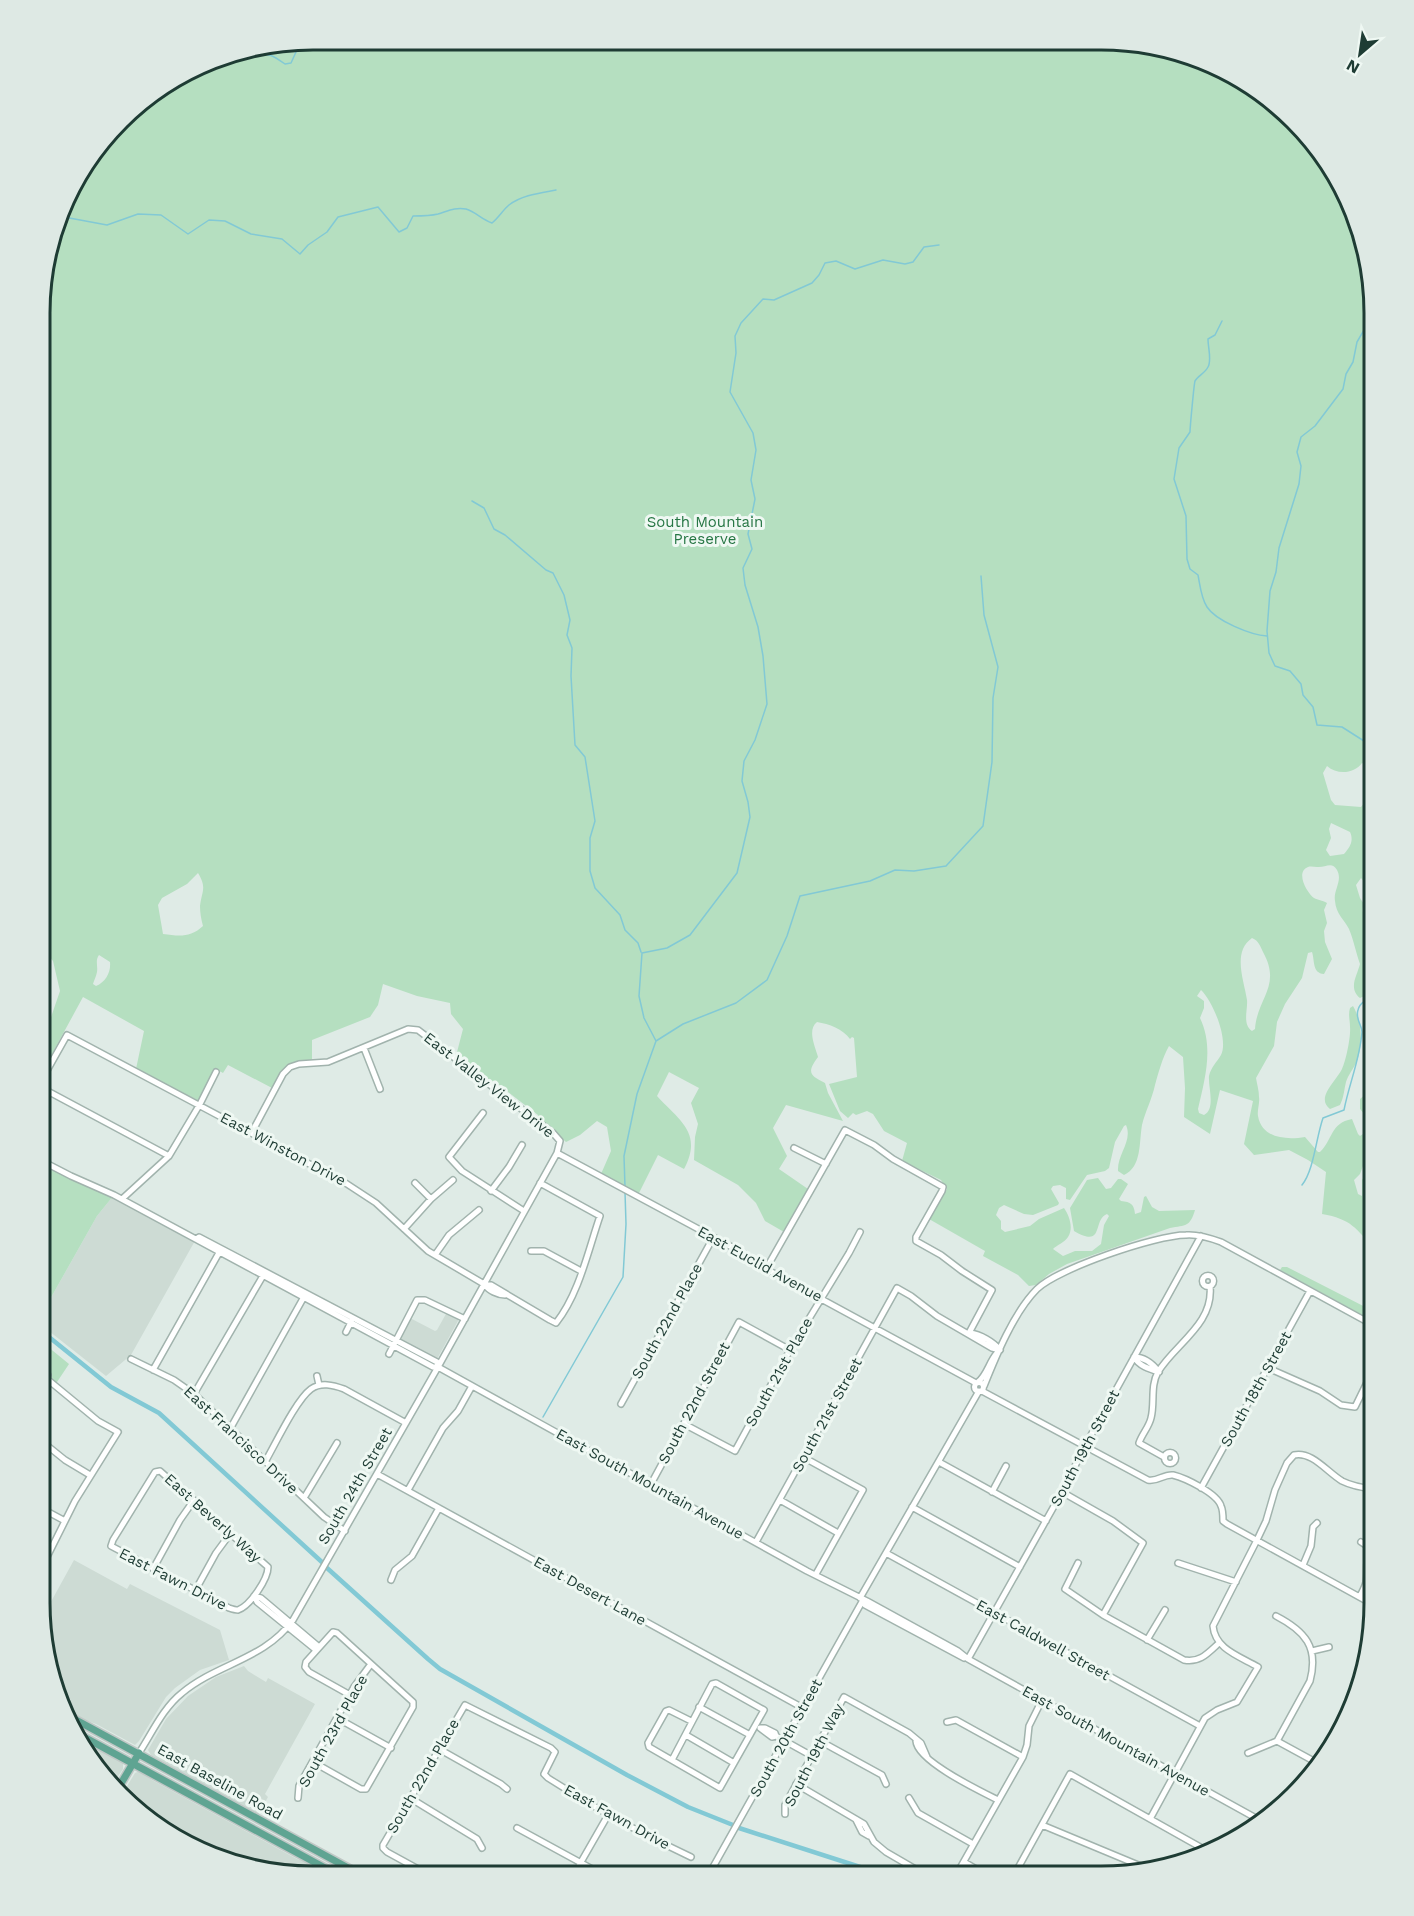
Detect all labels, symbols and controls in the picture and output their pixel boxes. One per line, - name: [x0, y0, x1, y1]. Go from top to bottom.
- north arrow: [1330, 24, 1390, 84]
- text: N: [1343, 55, 1363, 78]
- park label: South Mountain Preserve: [647, 513, 763, 548]
- street label: East Valley View Drive: [420, 1029, 558, 1141]
- street label: East Winston Drive: [217, 1108, 349, 1190]
- street label: East Euclid Avenue: [694, 1222, 826, 1306]
- street label: South 22nd Place: [628, 1260, 706, 1382]
- street label: South 21st Place: [742, 1314, 816, 1430]
- street label: South 18th Street: [1217, 1328, 1296, 1450]
- street label: South 22nd Street: [654, 1339, 734, 1467]
- street label: South 21st Street: [788, 1354, 866, 1475]
- street label: East Francisco Drive: [180, 1382, 302, 1498]
- street label: South 19th Street: [1047, 1386, 1124, 1509]
- street label: South 24th Street: [314, 1424, 396, 1548]
- street label: East South Mountain Avenue: [553, 1425, 747, 1543]
- street label: East Beverly Way: [161, 1470, 265, 1566]
- street label: East Fawn Drive: [116, 1544, 230, 1614]
- street label: East Desert Lane: [531, 1553, 649, 1629]
- street label: East Caldwell Street: [973, 1596, 1114, 1685]
- street label: South 23rd Place: [295, 1672, 371, 1790]
- street label: South 20th Street: [746, 1675, 826, 1800]
- street label: East South Mountain Avenue: [1019, 1682, 1213, 1800]
- street label: South 19th Way: [780, 1700, 848, 1810]
- street label: South 22nd Place: [383, 1716, 463, 1836]
- street label: East Baseline Road: [154, 1740, 286, 1824]
- street label: East Fawn Drive: [561, 1780, 673, 1854]

